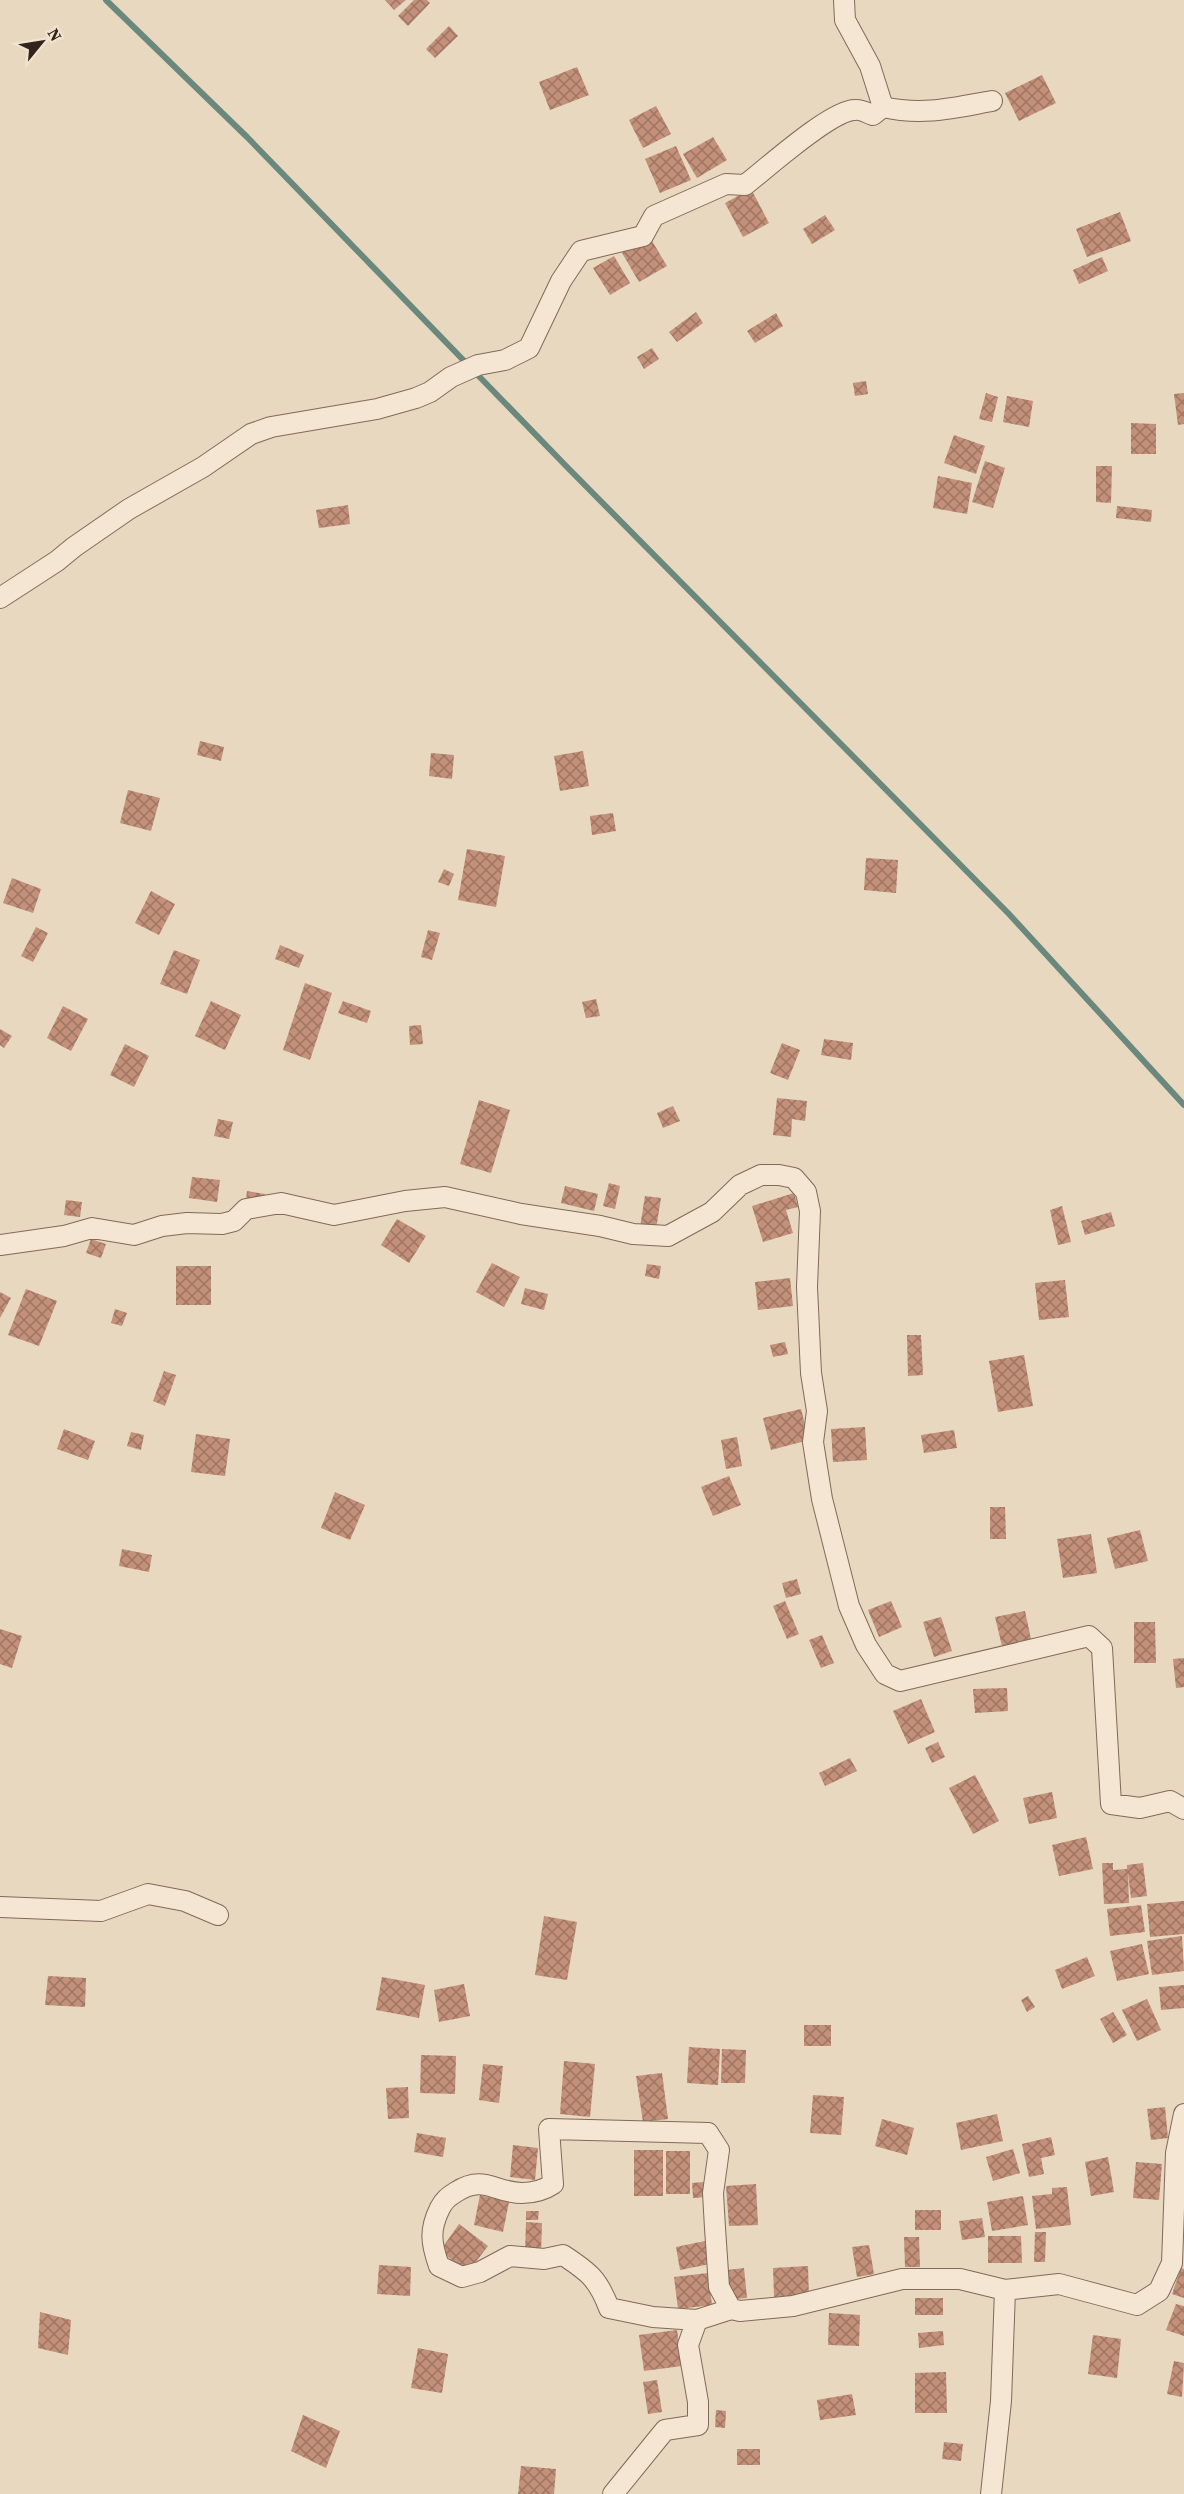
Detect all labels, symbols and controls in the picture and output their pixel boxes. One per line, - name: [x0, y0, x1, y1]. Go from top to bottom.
- north arrow: [12, 12, 72, 72]
- text: N: [43, 24, 68, 45]

